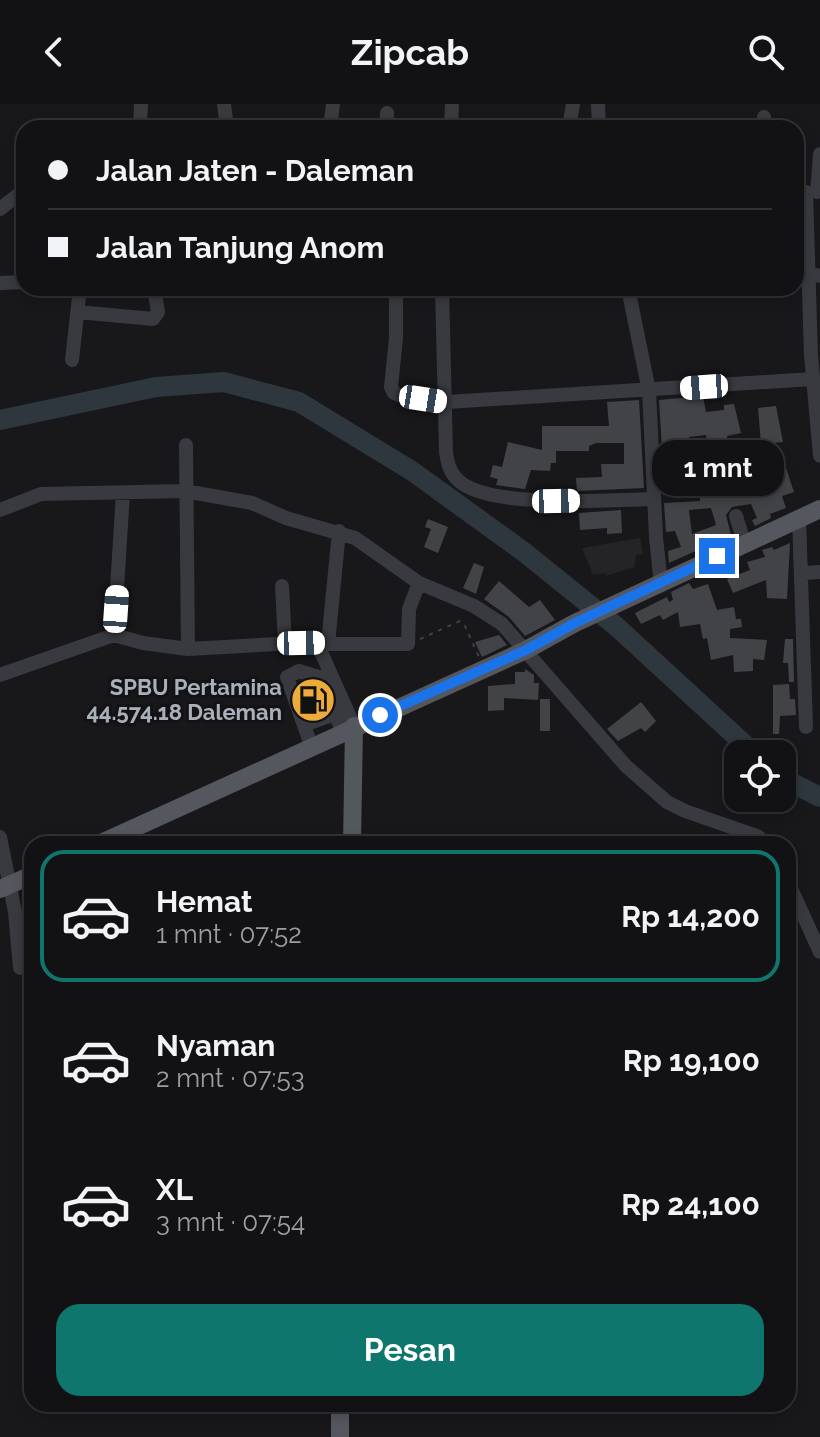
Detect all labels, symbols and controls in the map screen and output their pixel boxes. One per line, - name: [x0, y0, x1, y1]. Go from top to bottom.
- icon: back: [32, 30, 76, 74]
- icon: search: [744, 30, 788, 74]
- text: Zipcab: [351, 31, 469, 73]
- text: Jalan Jaten - Daleman: [96, 153, 414, 188]
- text: Jalan Tanjung Anom: [96, 230, 384, 265]
- car: [679, 373, 729, 401]
- car: [397, 383, 449, 415]
- callout: 1 mnt: [651, 440, 783, 496]
- text: 1 mnt: [684, 453, 752, 483]
- car: [532, 489, 580, 513]
- route end: [699, 538, 735, 574]
- car: [102, 584, 130, 634]
- car: [277, 631, 325, 655]
- place label: SPBU Pertamina 44.574.18 Daleman: [87, 674, 282, 725]
- fuel station icon: SPBU Pertamina 44.574.18 Daleman: [289, 676, 337, 724]
- route start: [362, 697, 398, 733]
- map controls: [724, 740, 796, 812]
- button: locate: [724, 740, 796, 812]
- icon: car: [60, 880, 132, 952]
- text: Hemat: [156, 884, 253, 919]
- text: Rp 14,200: [621, 899, 760, 934]
- text: 1 mnt · 07:52: [156, 919, 302, 949]
- icon: car: [60, 1024, 132, 1096]
- text: Nyaman: [156, 1028, 276, 1063]
- text: Rp 19,100: [623, 1043, 760, 1078]
- text: 2 mnt · 07:53: [156, 1063, 305, 1093]
- icon: car: [60, 1168, 132, 1240]
- text: XL: [156, 1172, 193, 1207]
- text: Rp 24,100: [621, 1187, 760, 1222]
- text: 3 mnt · 07:54: [156, 1207, 305, 1237]
- button: Pesan: [56, 1304, 764, 1396]

